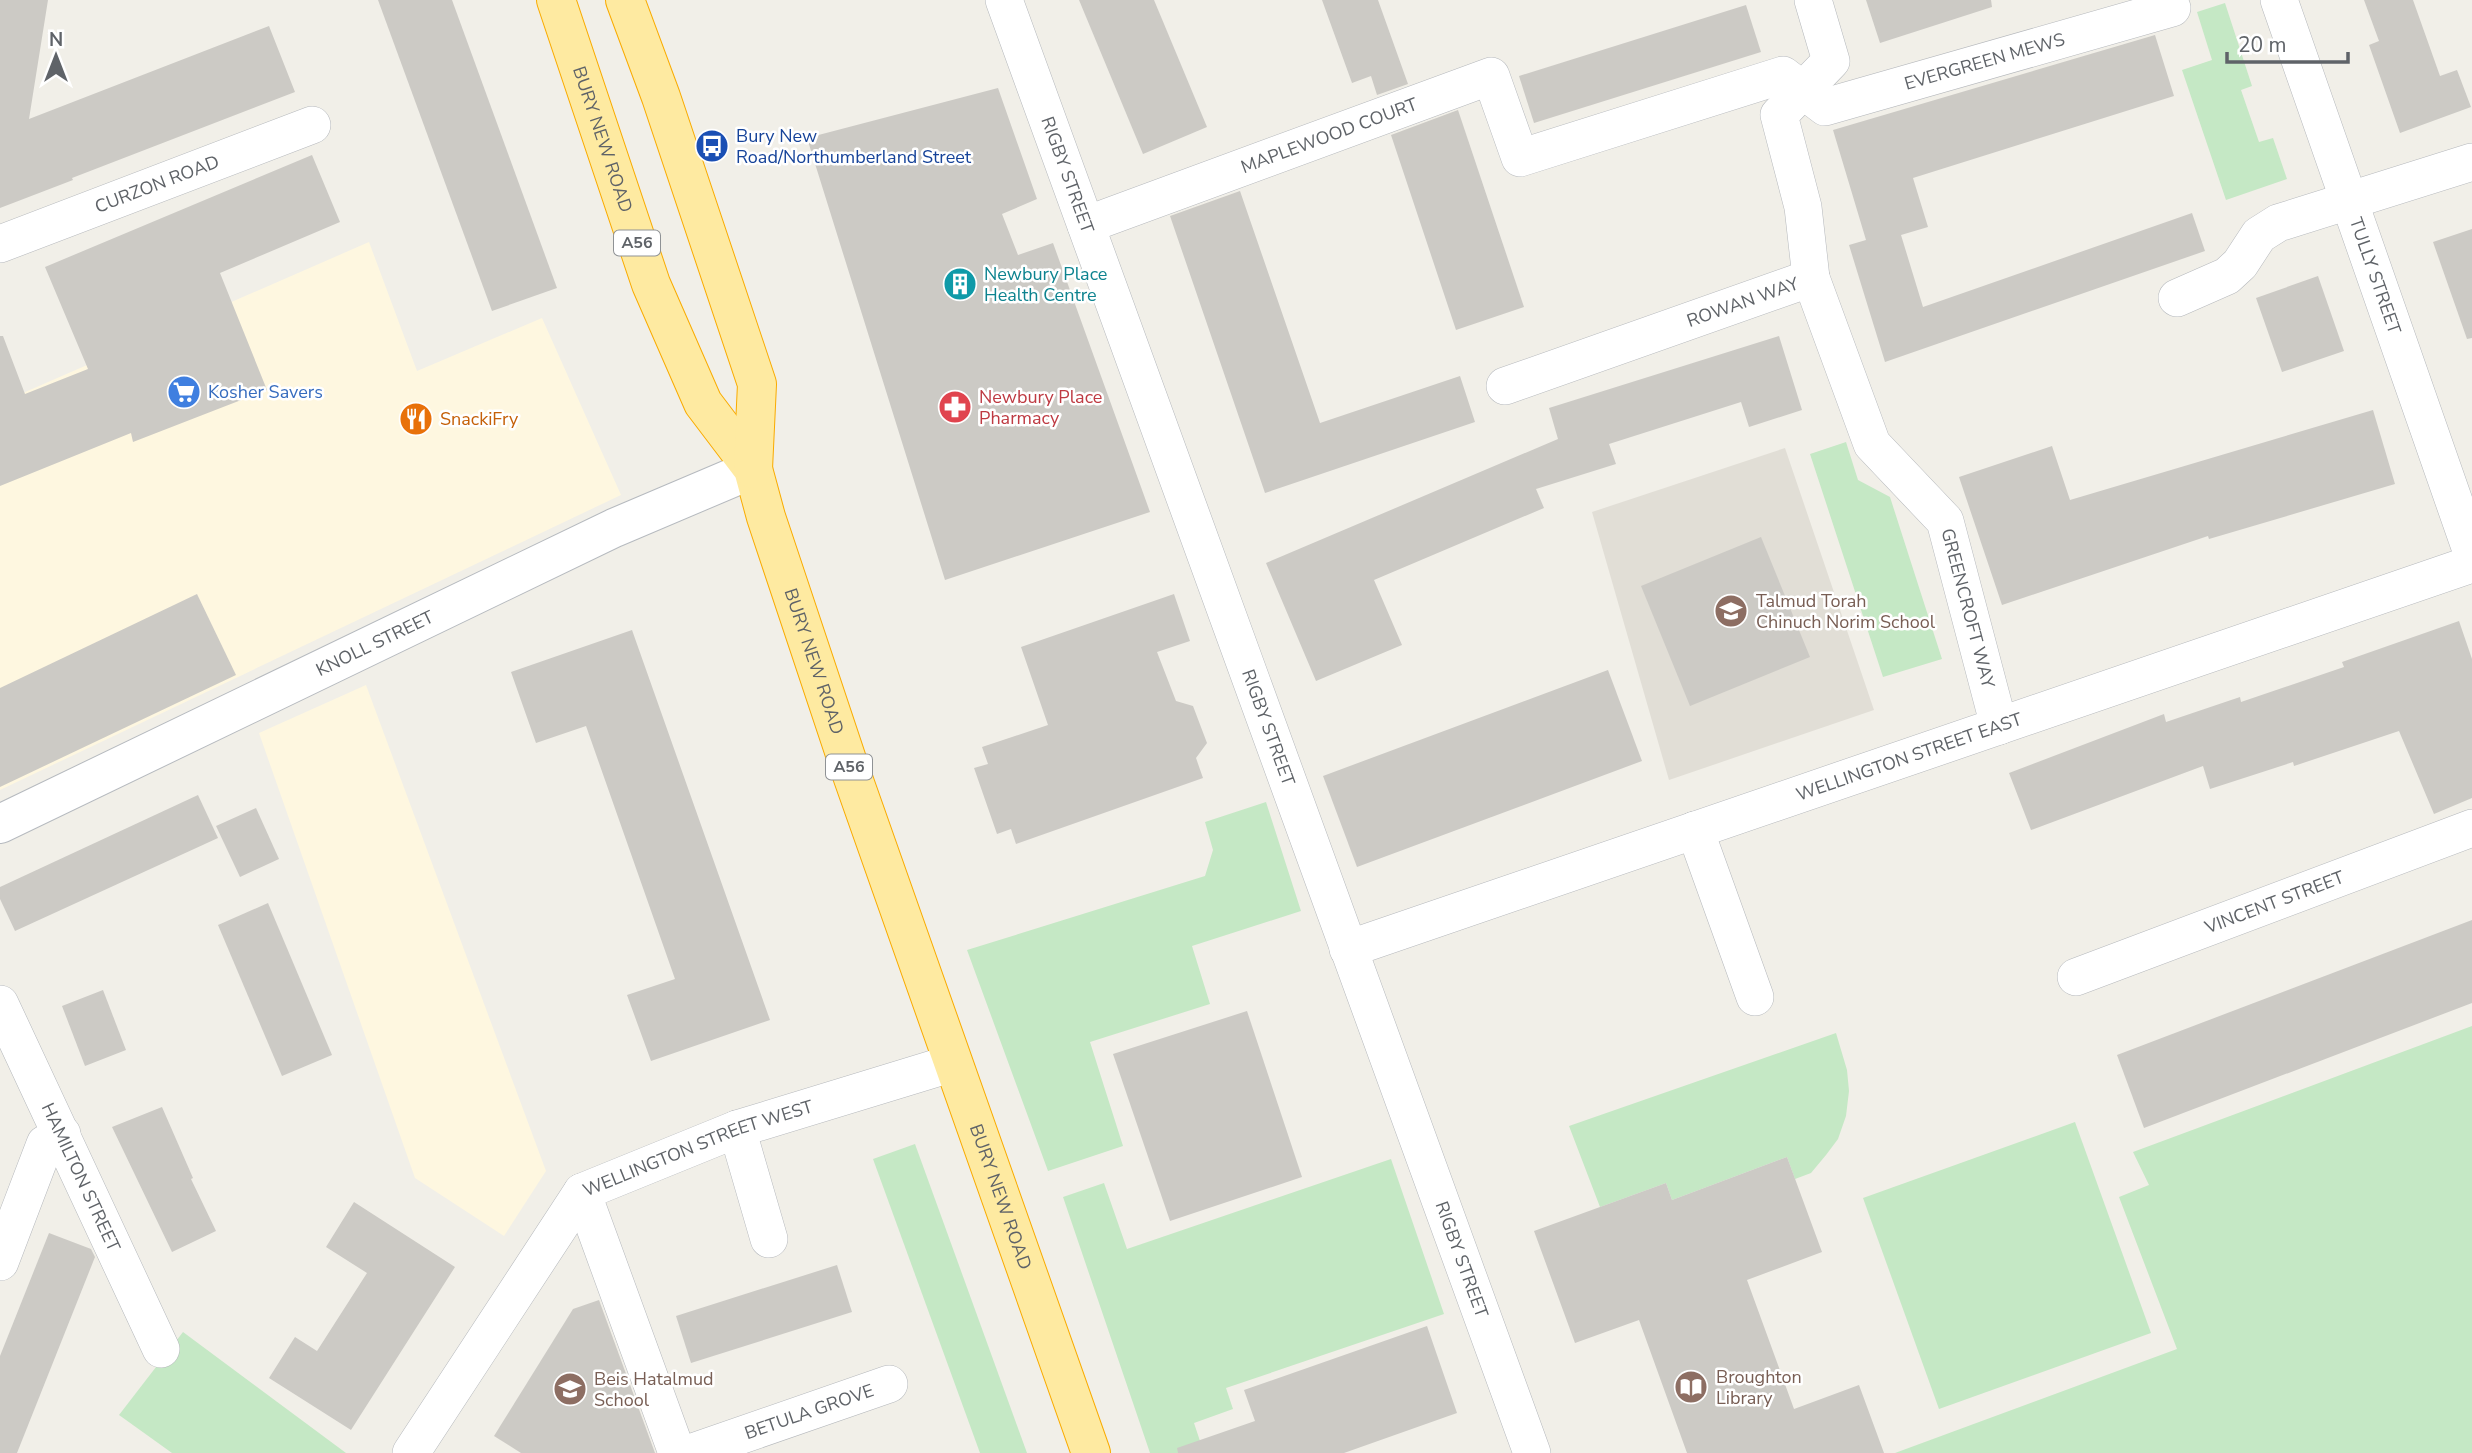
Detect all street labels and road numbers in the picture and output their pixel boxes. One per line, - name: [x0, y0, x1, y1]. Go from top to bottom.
- street label: EVERGREEN MEWS: [1902, 27, 2068, 96]
- street label: BURY NEW ROAD: [567, 63, 638, 216]
- street label: MAPLEWOOD COURT: [1237, 92, 1421, 179]
- street label: RIGBY STREET: [1035, 113, 1100, 237]
- street label: CURZON ROAD: [91, 149, 223, 219]
- street label: TULLY STREET: [2344, 214, 2407, 337]
- road number: A56: [614, 230, 660, 256]
- street label: ROWAN WAY: [1684, 271, 1802, 333]
- street label: GREENCROFT WAY: [1935, 526, 2001, 691]
- street label: BURY NEW ROAD: [779, 585, 850, 738]
- street label: KNOLL STREET: [312, 605, 438, 682]
- street label: RIGBY STREET: [1236, 666, 1301, 789]
- street label: WELLINGTON STREET EAST: [1793, 707, 2025, 807]
- road number: A56: [826, 754, 872, 780]
- street label: VINCENT STREET: [2200, 865, 2348, 940]
- street label: WELLINGTON STREET WEST: [579, 1094, 816, 1202]
- street label: HAMILTON STREET: [36, 1099, 126, 1255]
- street label: BURY NEW ROAD: [964, 1121, 1037, 1273]
- street label: RIGBY STREET: [1429, 1198, 1494, 1321]
- street label: BETULA GROVE: [741, 1378, 877, 1445]

